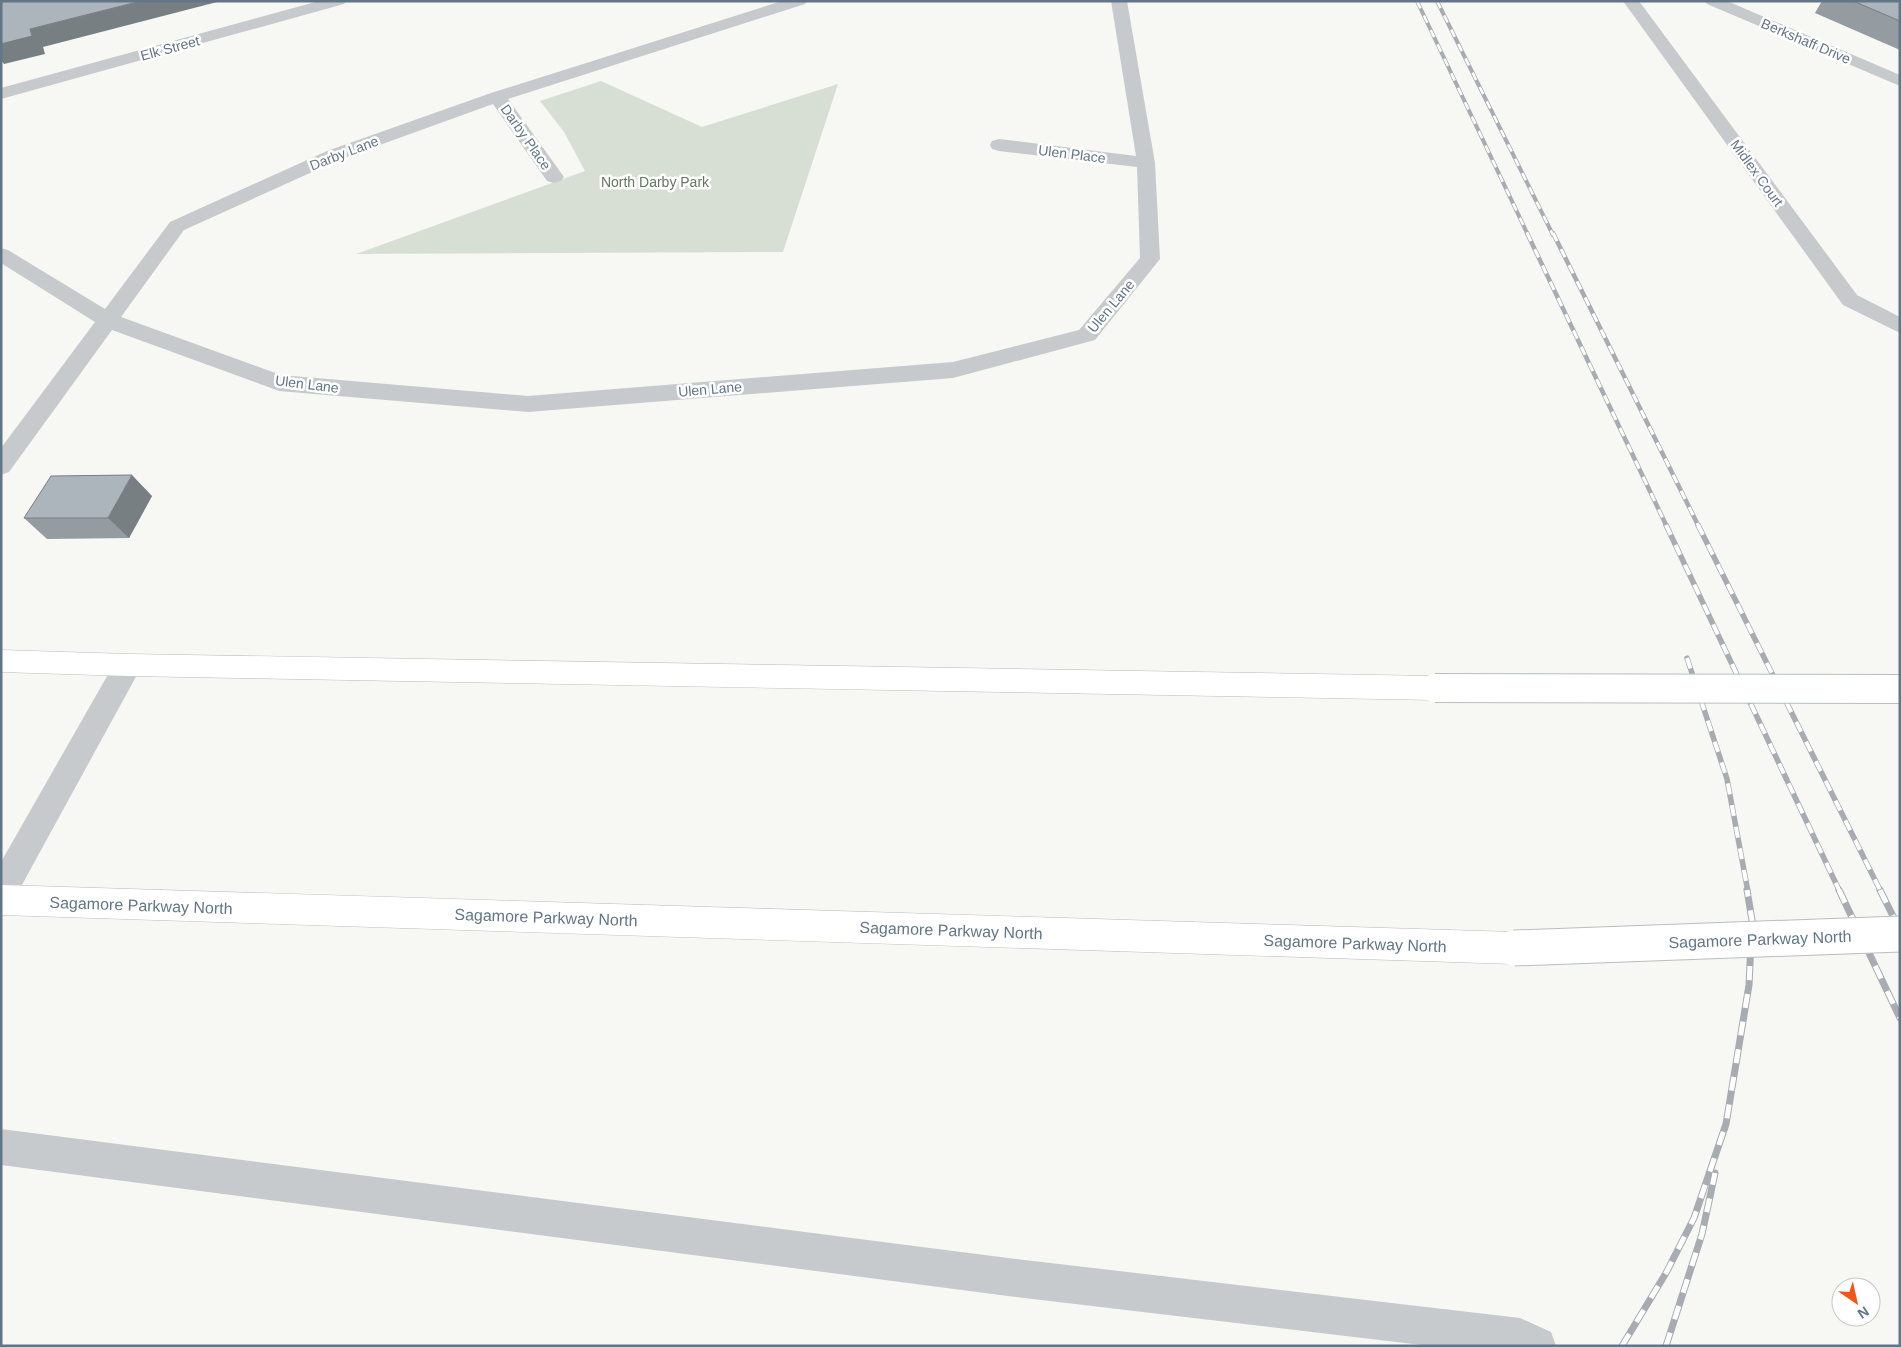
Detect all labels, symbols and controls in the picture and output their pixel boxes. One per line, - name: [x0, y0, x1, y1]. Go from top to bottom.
- street label: Berkshaff Drive: [1759, 15, 1853, 67]
- street label: Elk Street: [139, 32, 201, 64]
- street label: Darby Place: [498, 101, 555, 173]
- street label: Darby Lane: [307, 132, 381, 173]
- street label: Midlex Court: [1727, 137, 1787, 210]
- street label: Ulen Place: [1037, 142, 1107, 166]
- park label: North Darby Park: [601, 174, 710, 190]
- street label: Ulen Lane: [1084, 276, 1138, 336]
- street label: Ulen Lane: [274, 372, 340, 396]
- street label: Ulen Lane: [678, 378, 743, 400]
- street label: Sagamore Parkway North: [49, 894, 233, 917]
- street label: Sagamore Parkway North: [454, 906, 638, 929]
- street label: Sagamore Parkway North: [859, 919, 1043, 942]
- street label: Sagamore Parkway North: [1668, 928, 1852, 951]
- street label: Sagamore Parkway North: [1263, 932, 1447, 955]
- north arrow: [1831, 1277, 1881, 1327]
- text: N: [1855, 1303, 1872, 1322]

